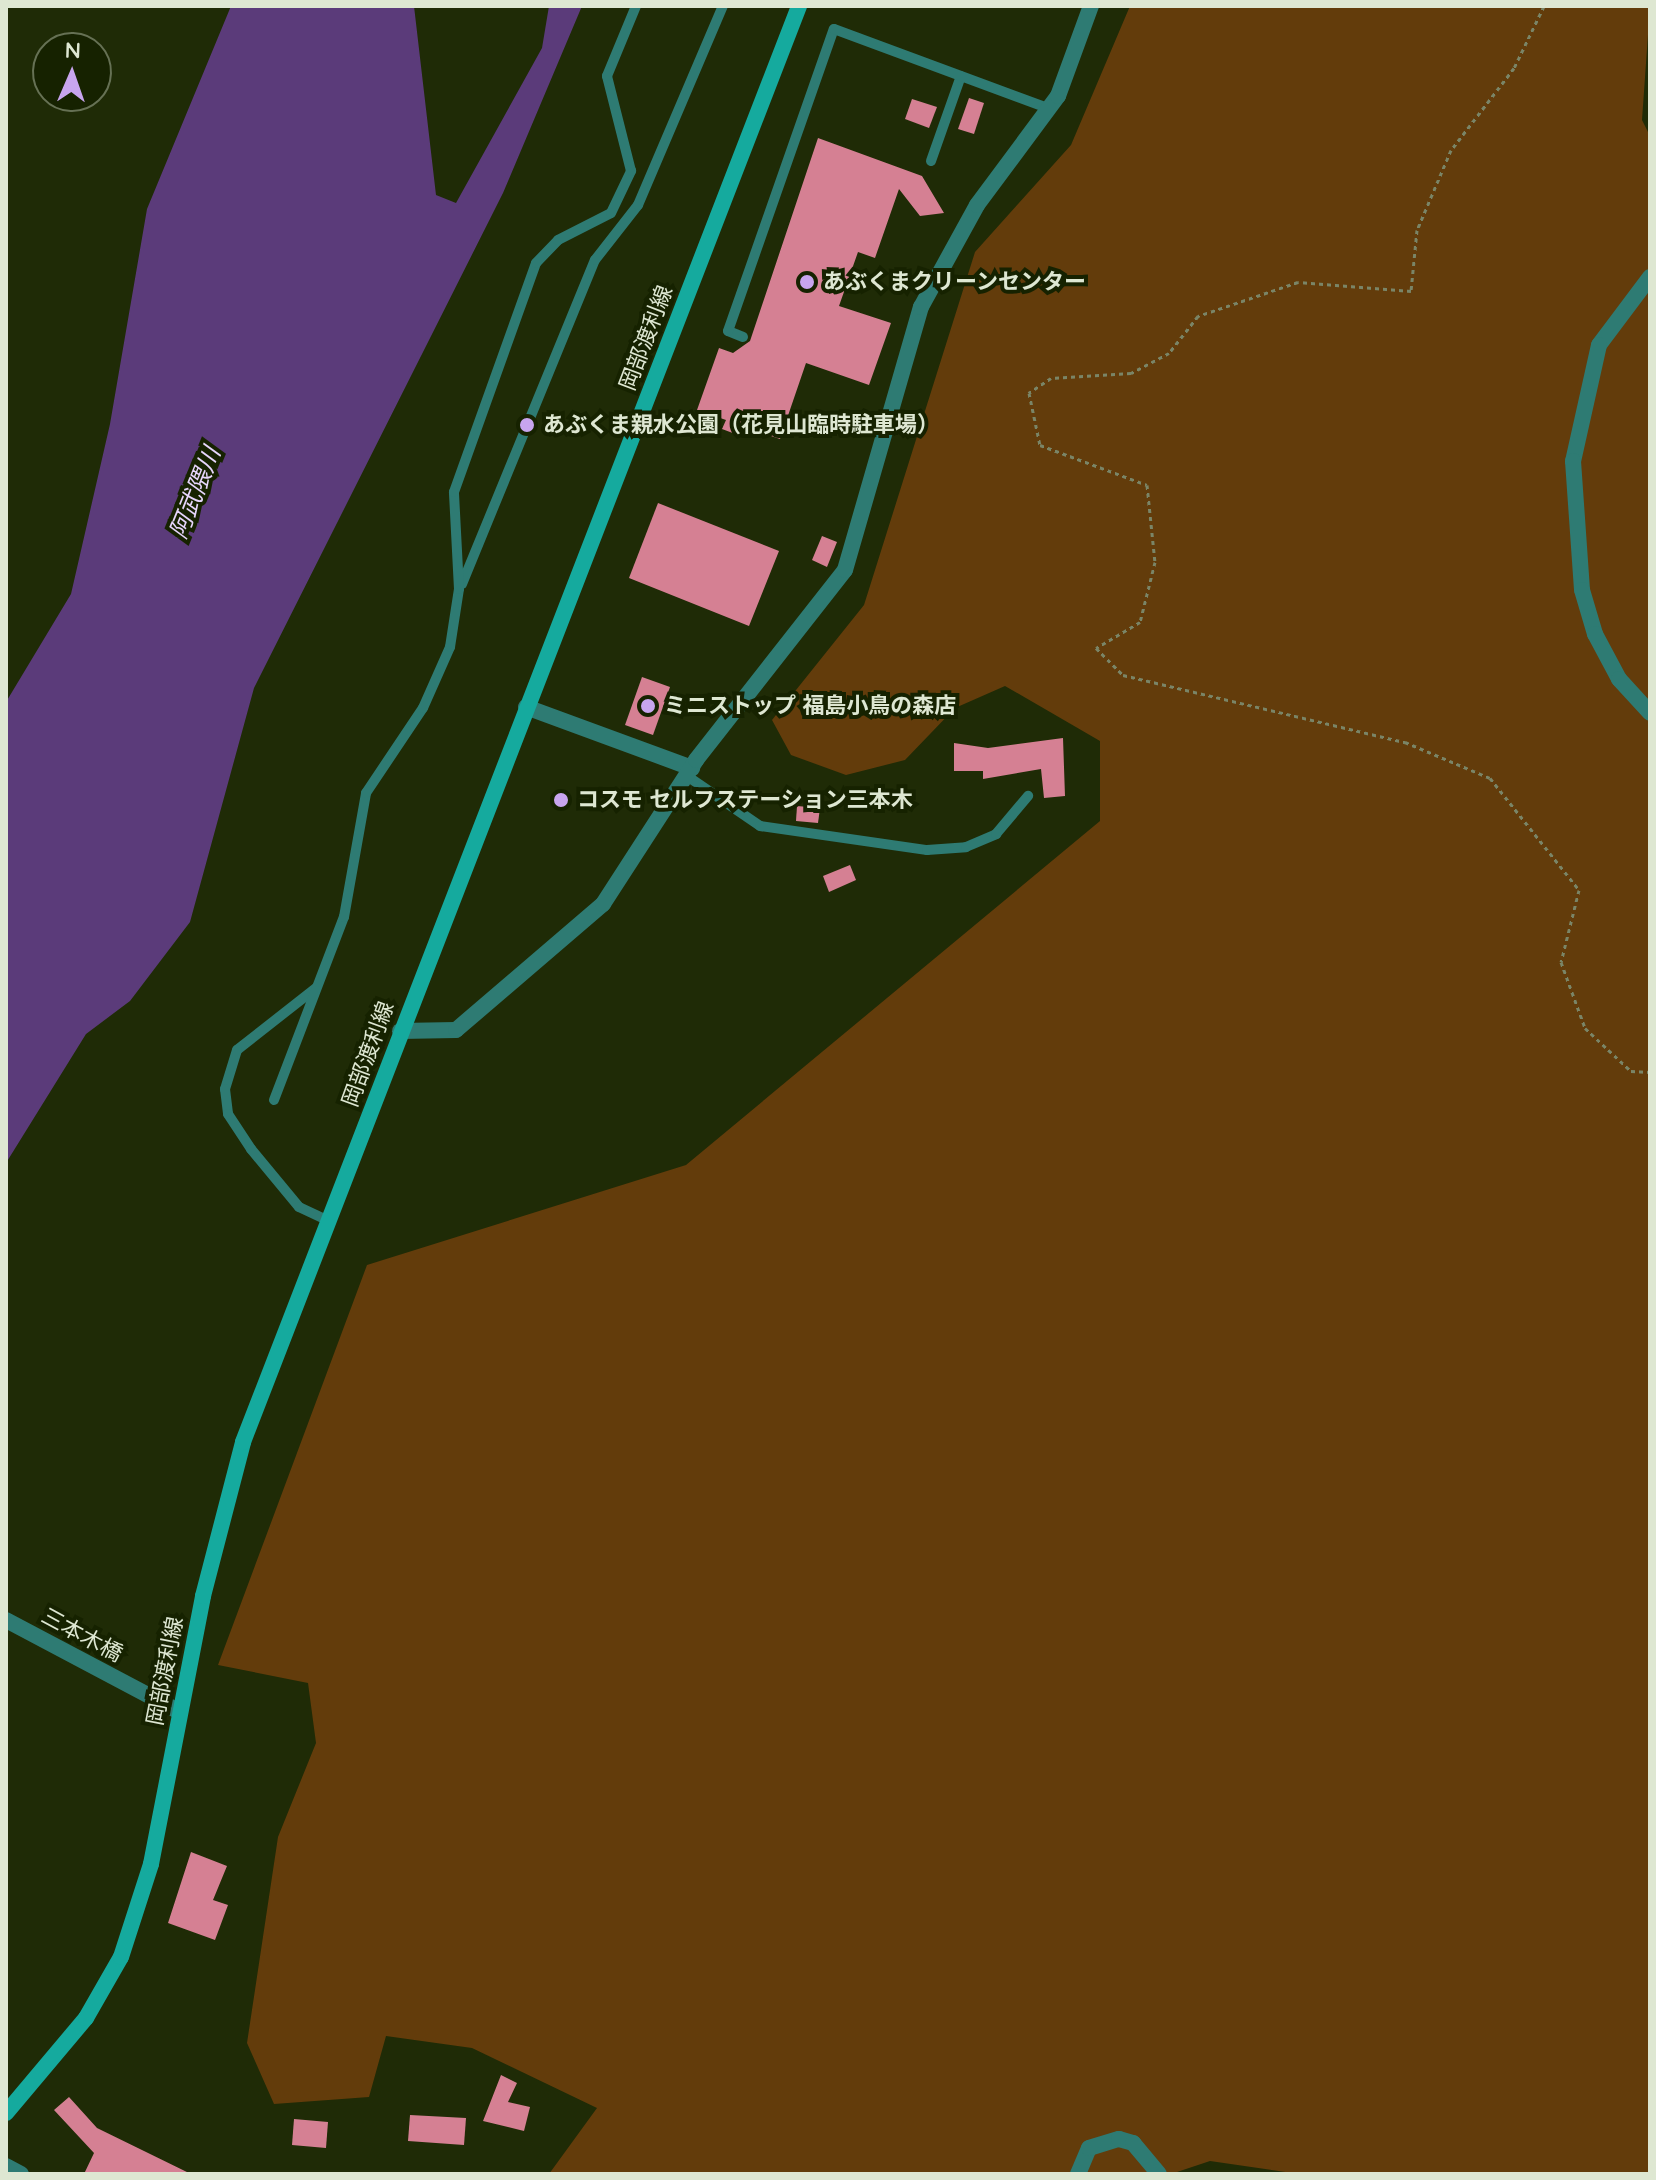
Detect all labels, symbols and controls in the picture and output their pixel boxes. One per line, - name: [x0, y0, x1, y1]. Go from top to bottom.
- north arrow: [32, 32, 112, 112]
- text: N: [64, 36, 81, 64]
- place label: あぶくまクリーンセンター: [823, 269, 1087, 295]
- marker: あぶくまクリーンセンター: [798, 273, 816, 291]
- street label: 岡部渡利線: [614, 282, 678, 394]
- place label: あぶくま親水公園（花見山臨時駐車場）: [543, 412, 939, 438]
- marker: あぶくま親水公園（花見山臨時駐車場）: [518, 416, 536, 434]
- water label: 阿武隈川: [164, 443, 226, 543]
- place label: ミニストップ 福島小鳥の森店: [664, 693, 956, 719]
- marker: ミニストップ 福島小鳥の森店: [639, 697, 657, 715]
- place label: コスモ セルフステーション三本木: [577, 787, 913, 813]
- marker: コスモ セルフステーション三本木: [552, 791, 570, 809]
- street label: 岡部渡利線: [337, 998, 399, 1110]
- street label: 三本木橋: [37, 1603, 127, 1667]
- street label: 岡部渡利線: [142, 1614, 188, 1728]

